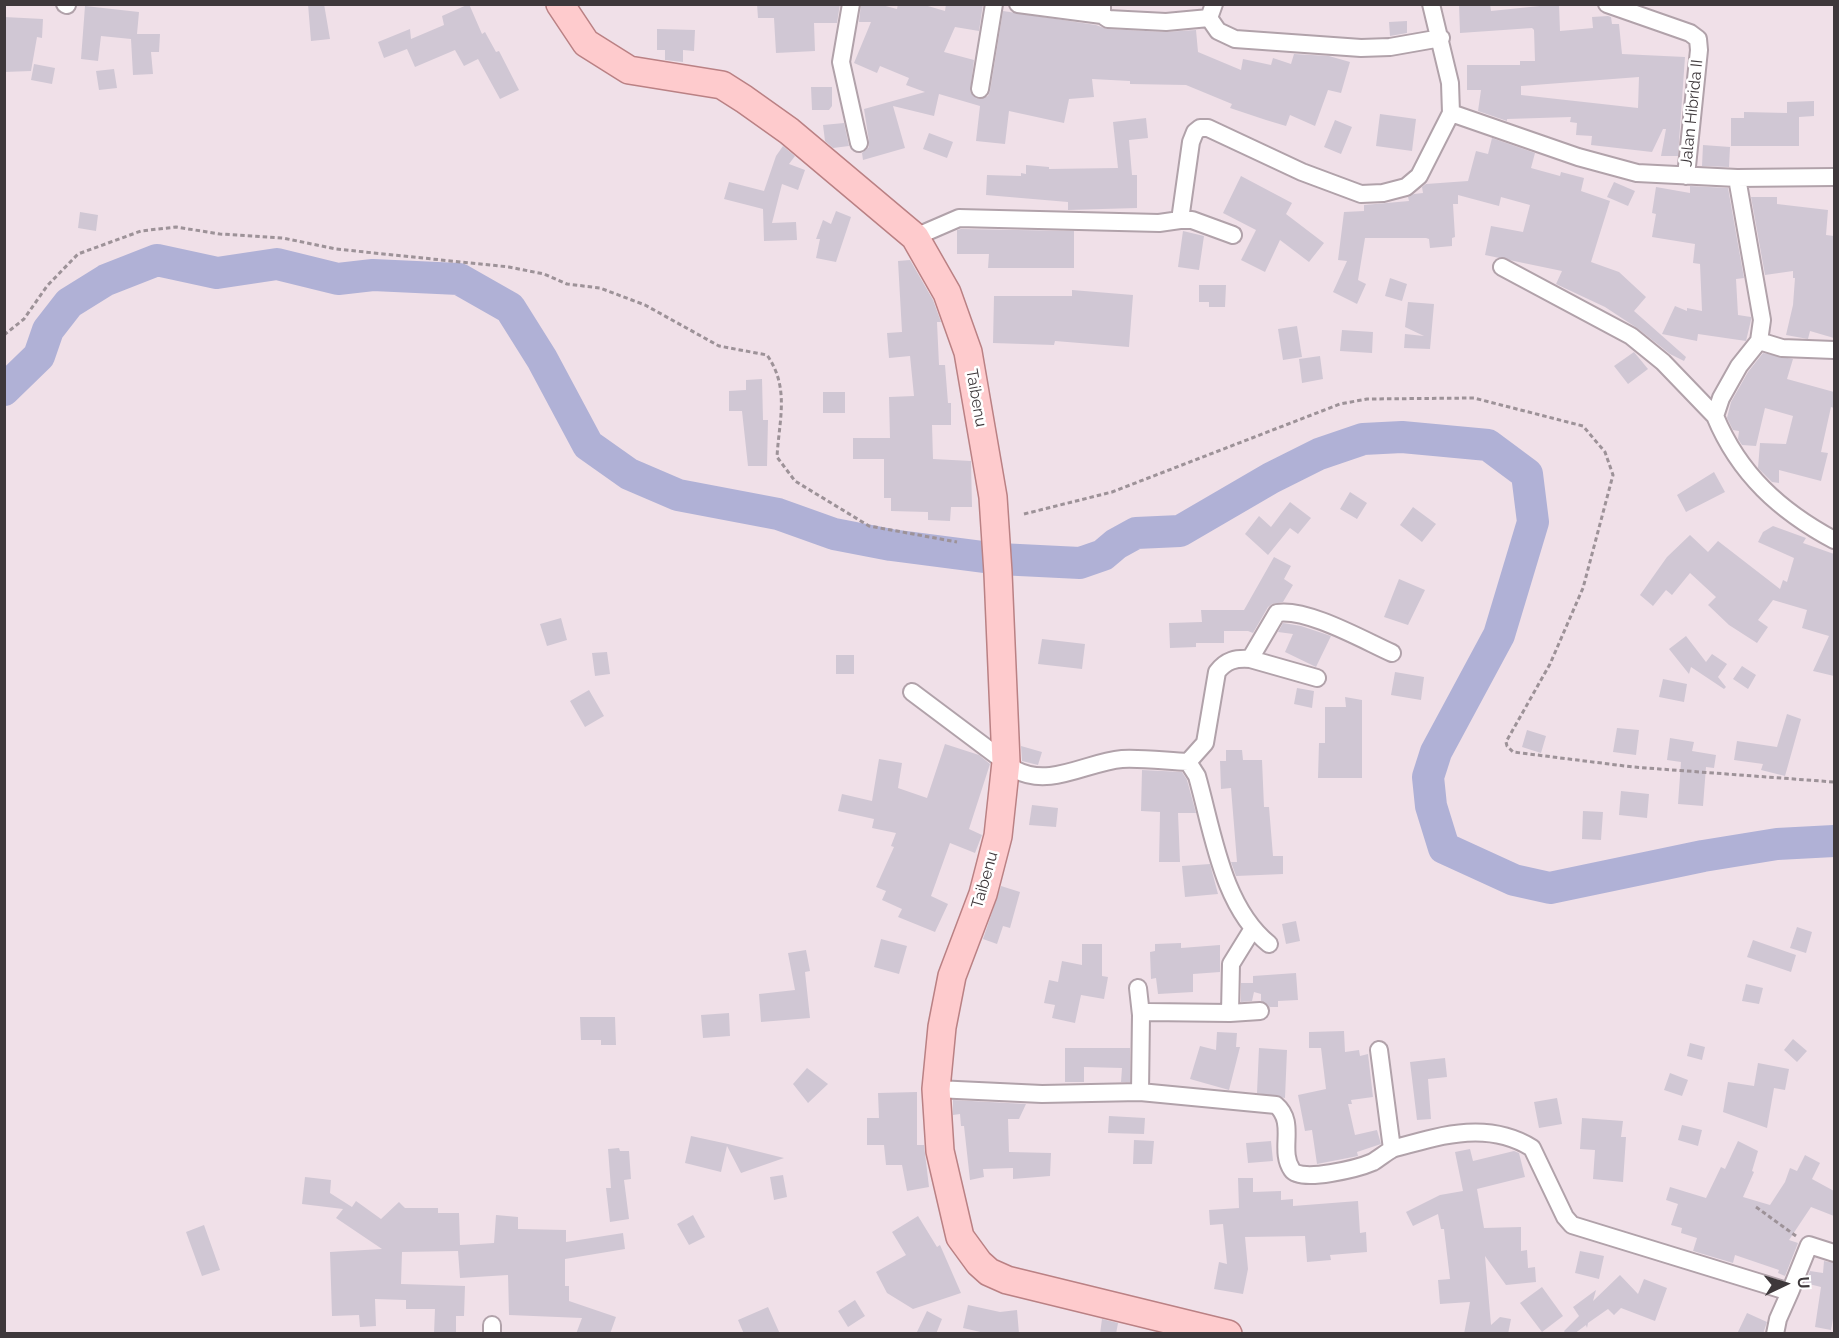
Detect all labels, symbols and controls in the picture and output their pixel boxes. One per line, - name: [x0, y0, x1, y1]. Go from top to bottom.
- street label: Jalan Hibrida II: [1677, 58, 1707, 168]
- street label: Taibenu: [961, 368, 991, 428]
- street label: Taibenu: [968, 849, 1002, 911]
- north arrow: [1755, 1254, 1815, 1314]
- text: U: [1794, 1276, 1813, 1289]

